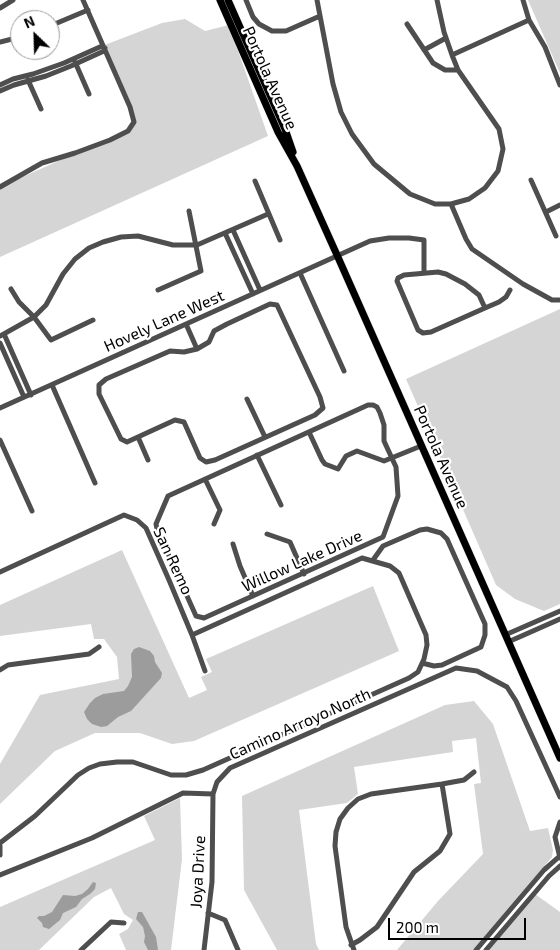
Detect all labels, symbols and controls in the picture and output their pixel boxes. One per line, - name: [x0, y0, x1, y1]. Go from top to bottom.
- north arrow: [10, 10, 60, 60]
- text: N: [21, 12, 37, 32]
- street label: Portola Avenue: [239, 24, 301, 132]
- street label: Hovely Lane West: [101, 286, 227, 356]
- street label: Portola Avenue: [410, 403, 472, 511]
- street label: San Remo: [149, 524, 197, 598]
- street label: Willow Lake Drive: [239, 526, 365, 596]
- street label: Camino Arroyo North: [226, 684, 374, 764]
- street label: Joya Drive: [186, 835, 210, 909]
- scale bar: [390, 908, 528, 940]
- text: 200 m: [396, 918, 439, 936]

